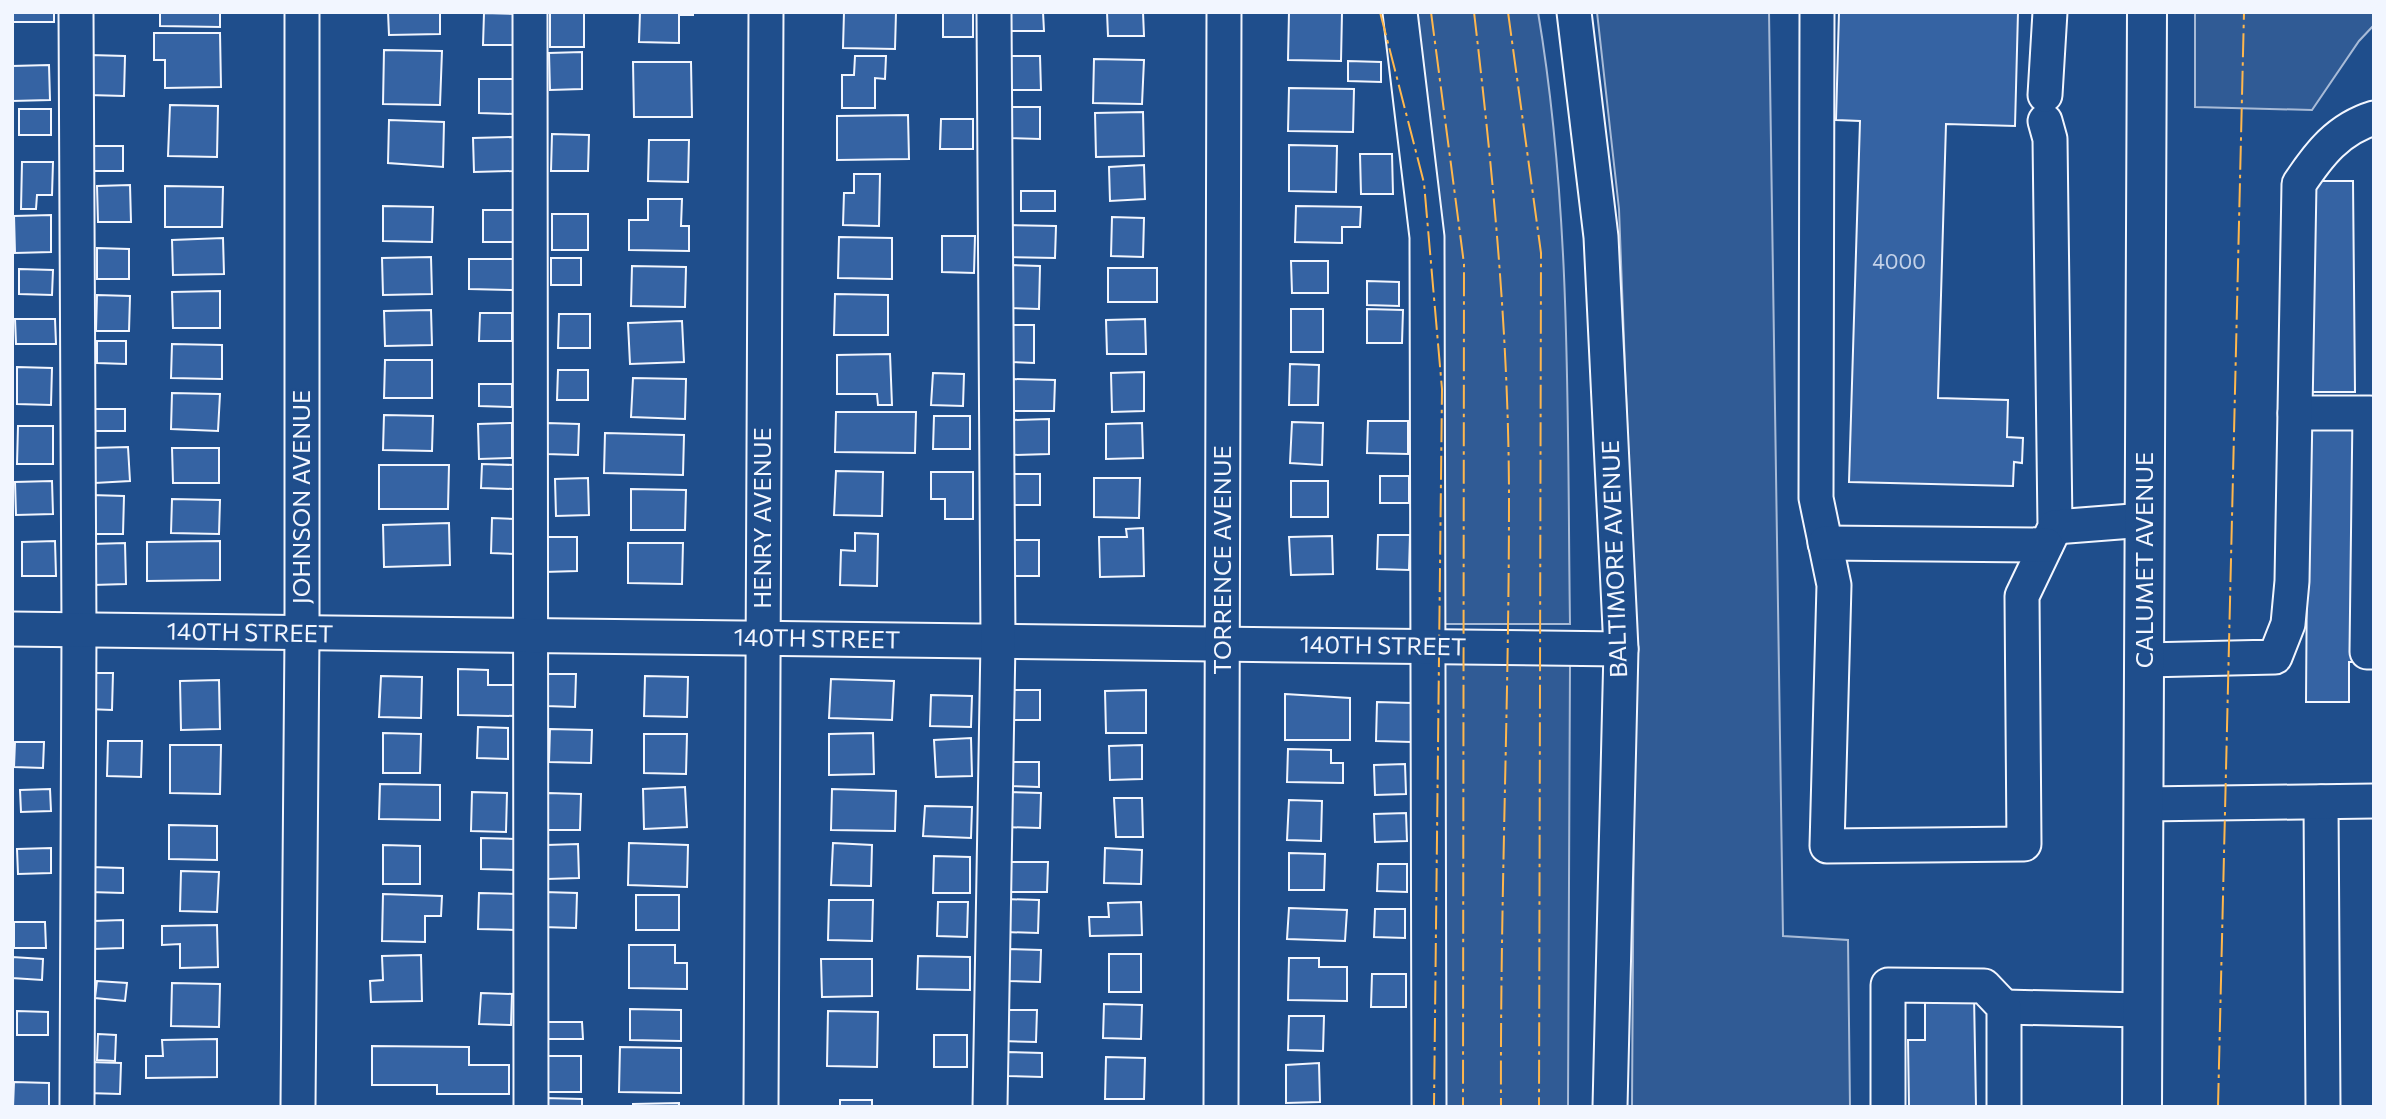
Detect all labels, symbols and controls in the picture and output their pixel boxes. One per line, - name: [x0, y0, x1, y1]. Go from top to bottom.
- house number: 4000: [1872, 248, 1926, 273]
- street label: JOHNSON AVENUE: [286, 390, 315, 604]
- street label: HENRY AVENUE: [747, 427, 776, 609]
- street label: BALTIMORE AVENUE: [1595, 440, 1632, 678]
- street label: TORRENCE AVENUE: [1207, 445, 1236, 675]
- street label: CALUMET AVENUE: [2129, 452, 2158, 668]
- street label: 140TH STREET: [166, 616, 334, 647]
- street label: 140TH STREET: [733, 622, 901, 653]
- street label: 140TH STREET: [1299, 629, 1467, 660]

